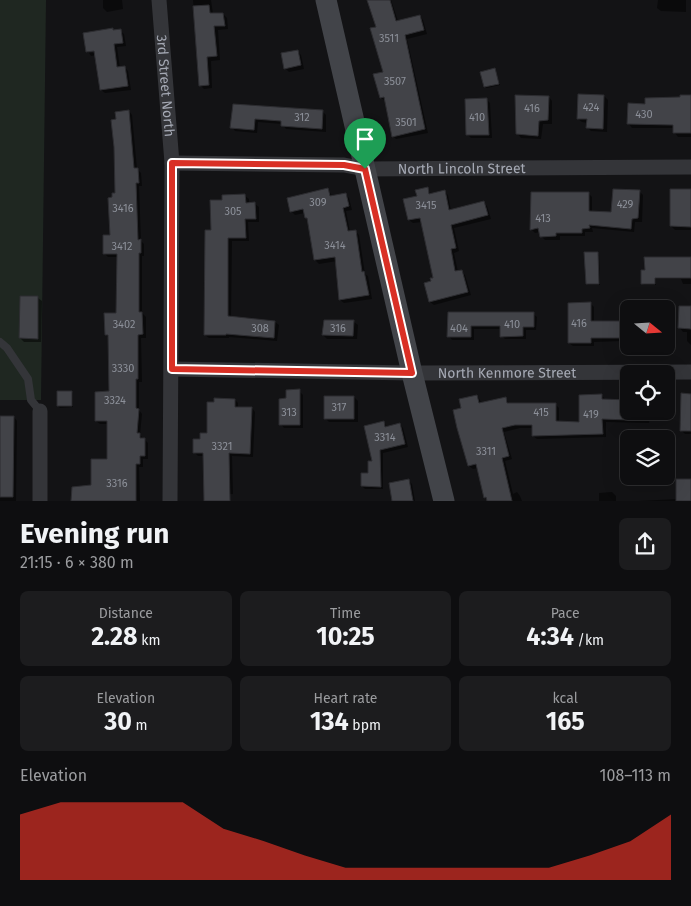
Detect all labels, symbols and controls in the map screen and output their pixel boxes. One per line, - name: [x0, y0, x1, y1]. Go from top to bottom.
- house number: 3511: [379, 32, 399, 45]
- street label: 3rd Street North: [153, 34, 178, 137]
- house number: 3507: [384, 75, 406, 88]
- house number: 424: [583, 101, 599, 114]
- house number: 416: [524, 102, 540, 115]
- house number: 430: [635, 108, 653, 121]
- house number: 312: [294, 111, 310, 124]
- house number: 410: [469, 111, 485, 124]
- house number: 3501: [395, 116, 417, 129]
- pin: [344, 118, 386, 169]
- icon: arrive: [351, 125, 379, 153]
- street label: North Lincoln Street: [398, 160, 527, 178]
- house number: 309: [309, 196, 327, 209]
- house number: 429: [617, 198, 634, 211]
- house number: 3415: [416, 199, 437, 212]
- house number: 3416: [112, 202, 134, 215]
- house number: 305: [224, 205, 242, 218]
- house number: 413: [535, 212, 551, 225]
- house number: 3414: [324, 239, 346, 252]
- house number: 3412: [112, 240, 132, 253]
- north arrow: [620, 300, 675, 355]
- map controls: [620, 300, 675, 485]
- house number: 416: [571, 317, 587, 330]
- house number: 3402: [113, 318, 135, 331]
- house number: 410: [504, 318, 520, 331]
- house number: 308: [251, 322, 269, 335]
- house number: 316: [330, 322, 346, 335]
- house number: 404: [450, 322, 468, 335]
- house number: 3330: [112, 362, 134, 375]
- street label: North Kenmore Street: [438, 364, 577, 382]
- button: locate: [620, 365, 675, 420]
- house number: 3324: [104, 394, 126, 407]
- house number: 317: [332, 401, 347, 414]
- house number: 313: [281, 406, 297, 419]
- house number: 415: [533, 406, 549, 419]
- house number: 419: [583, 408, 599, 421]
- button: layers: [620, 430, 675, 485]
- house number: 3314: [374, 431, 396, 444]
- house number: 3321: [212, 440, 232, 453]
- house number: 3311: [476, 445, 496, 458]
- house number: 3316: [106, 477, 128, 490]
- text: Evening run: [20, 517, 169, 550]
- button: share: [619, 518, 671, 570]
- text: 21:15 · 6 × 380 m: [20, 553, 134, 572]
- text: Distance: [99, 605, 153, 622]
- text: Time: [330, 605, 361, 622]
- text: Pace: [551, 605, 580, 622]
- text: 2.28: [91, 622, 138, 652]
- text: 10:25: [316, 622, 375, 652]
- text: 4:34: [526, 622, 574, 652]
- text: km: [138, 632, 160, 649]
- text: /km: [574, 632, 604, 649]
- text: Elevation: [96, 690, 155, 707]
- text: Heart rate: [314, 690, 377, 707]
- text: kcal: [553, 690, 578, 707]
- text: 30: [104, 707, 132, 737]
- text: 134: [310, 707, 349, 737]
- text: 165: [546, 707, 585, 737]
- text: m: [132, 717, 148, 734]
- text: bpm: [349, 717, 381, 734]
- text: Elevation: [20, 766, 87, 785]
- text: 108–113 m: [600, 766, 671, 785]

